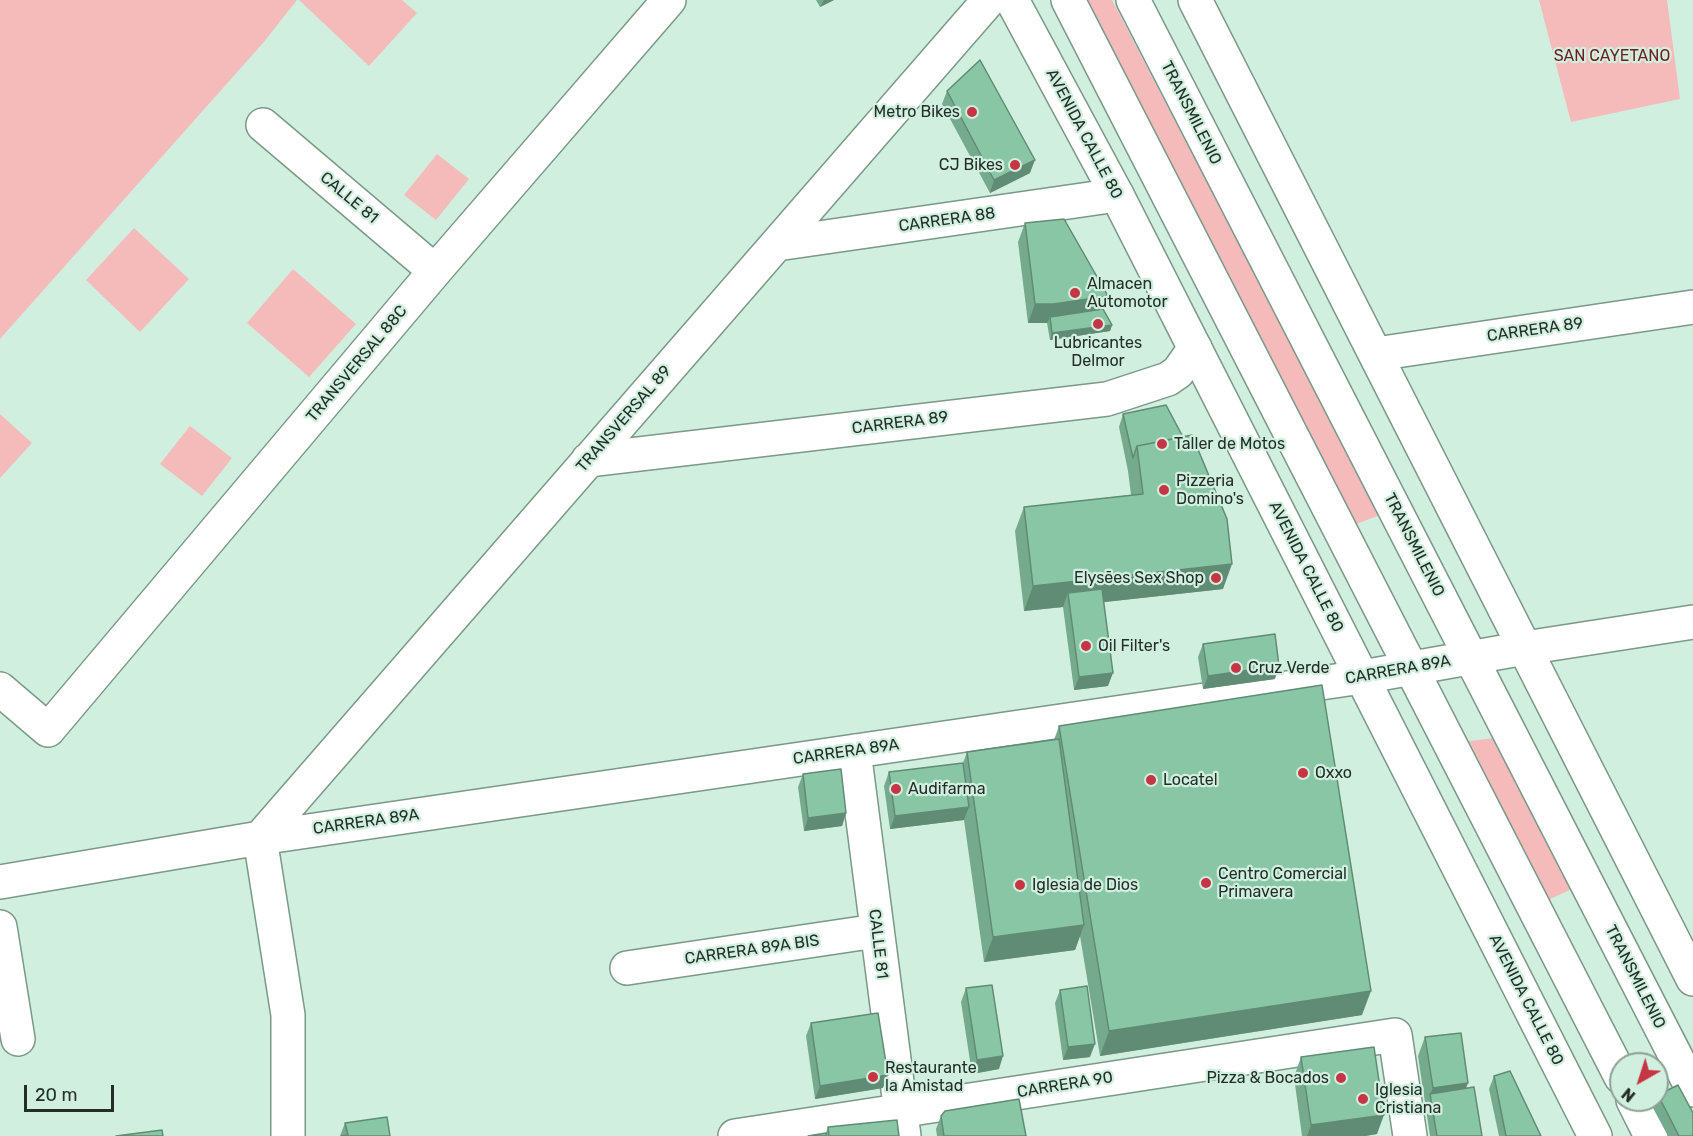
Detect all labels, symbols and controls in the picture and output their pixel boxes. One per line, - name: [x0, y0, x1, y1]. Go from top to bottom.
- park label: SAN CAYETANO: [1554, 46, 1670, 66]
- street label: TRANSMILENIO: [1157, 58, 1225, 168]
- street label: AVENIDA CALLE 80: [1042, 66, 1126, 202]
- place label: Metro Bikes: [874, 102, 960, 122]
- marker: Metro Bikes: [965, 105, 979, 119]
- place label: CJ Bikes: [939, 155, 1003, 175]
- marker: CJ Bikes: [1008, 158, 1022, 172]
- street label: CALLE 81: [316, 168, 382, 228]
- street label: CARRERA 88: [897, 204, 997, 236]
- place label: Almacen Automotor: [1087, 274, 1168, 312]
- marker: Almacen Automotor: [1068, 286, 1082, 300]
- street label: TRANSVERSAL 88C: [303, 302, 411, 426]
- street label: CARRERA 89: [1486, 314, 1584, 346]
- marker: Lubricantes Delmor: [1091, 317, 1105, 331]
- place label: Lubricantes Delmor: [1054, 333, 1142, 371]
- street label: TRANSVERSAL 89: [572, 362, 676, 476]
- street label: CARRERA 89: [851, 408, 949, 438]
- place label: Taller de Motos: [1174, 434, 1285, 454]
- marker: Taller de Motos: [1155, 437, 1169, 451]
- place label: Pizzeria Domino's: [1176, 471, 1244, 509]
- marker: Pizzeria Domino's: [1157, 483, 1171, 497]
- street label: TRANSMILENIO: [1380, 490, 1448, 600]
- street label: AVENIDA CALLE 80: [1265, 498, 1347, 636]
- place label: Elysēes Sex Shop: [1074, 568, 1204, 588]
- marker: Elysēes Sex Shop: [1209, 571, 1223, 585]
- place label: Oil Filter's: [1098, 636, 1170, 656]
- marker: Oil Filter's: [1079, 639, 1093, 653]
- street label: CARRERA 89A: [1344, 651, 1452, 689]
- place label: Cruz Verde: [1248, 658, 1329, 678]
- marker: Cruz Verde: [1229, 661, 1243, 675]
- street label: CARRERA 89A: [792, 735, 900, 769]
- place label: Oxxo: [1315, 763, 1352, 783]
- marker: Oxxo: [1296, 766, 1310, 780]
- place label: Locatel: [1163, 770, 1218, 790]
- marker: Locatel: [1144, 773, 1158, 787]
- place label: Audifarma: [908, 779, 986, 799]
- marker: Audifarma: [889, 782, 903, 796]
- street label: CARRERA 89A: [312, 805, 420, 839]
- place label: Centro Comercial Primavera: [1218, 864, 1347, 902]
- place label: Iglesia de Dios: [1032, 875, 1138, 895]
- marker: Centro Comercial Primavera: [1199, 876, 1213, 890]
- marker: Iglesia de Dios: [1013, 878, 1027, 892]
- street label: CALLE 81: [864, 908, 892, 980]
- street label: TRANSMILENIO: [1601, 922, 1669, 1032]
- street label: CARRERA 89A BIS: [683, 931, 821, 969]
- street label: AVENIDA CALLE 80: [1485, 931, 1567, 1069]
- north arrow: [1609, 1052, 1669, 1112]
- place label: Restaurante la Amistad: [885, 1058, 977, 1096]
- street label: CARRERA 90: [1016, 1068, 1114, 1102]
- place label: Pizza & Bocados: [1206, 1068, 1329, 1088]
- marker: Restaurante la Amistad: [866, 1070, 880, 1084]
- marker: Pizza & Bocados: [1334, 1071, 1348, 1085]
- scale bar: [27, 1073, 117, 1111]
- place label: Iglesia Cristiana: [1375, 1080, 1441, 1118]
- text: 20 m: [35, 1084, 77, 1106]
- text: N: [1618, 1084, 1639, 1106]
- marker: Iglesia Cristiana: [1356, 1092, 1370, 1106]

